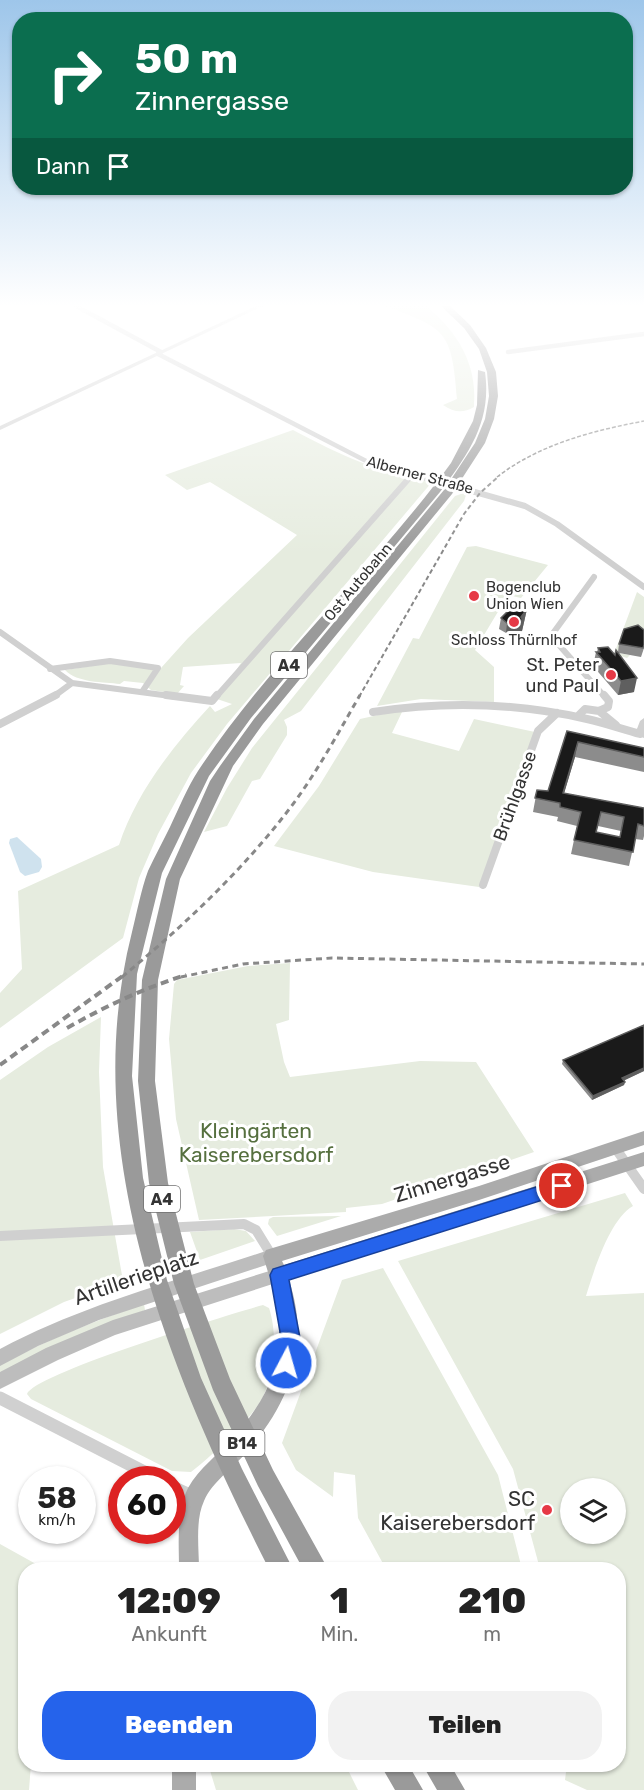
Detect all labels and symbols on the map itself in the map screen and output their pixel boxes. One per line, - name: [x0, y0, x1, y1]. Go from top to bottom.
- street label: Alberner Straße: [365, 452, 475, 498]
- street label: Ost Autobahn: [320, 540, 396, 624]
- place label: Bogenclub Union Wien: [486, 578, 564, 613]
- marker: Bogenclub Union Wien: [467, 589, 481, 603]
- marker: Schloss Thürnlhof: [507, 615, 521, 629]
- place label: Schloss Thürnlhof: [451, 631, 577, 649]
- road number: A4: [271, 652, 307, 678]
- place label: St. Peter und Paul: [526, 654, 599, 697]
- marker: St. Peter und Paul: [604, 668, 618, 682]
- street label: Brühlgasse: [489, 748, 541, 844]
- park label: Kleingärten Kaiserebersdorf: [179, 1118, 333, 1167]
- street label: Zinnergasse: [391, 1149, 513, 1207]
- pin: [536, 1160, 587, 1211]
- road number: A4: [144, 1186, 180, 1212]
- street label: Artillerieplatz: [70, 1244, 202, 1310]
- position arrow: [254, 1331, 318, 1395]
- road number: B14: [220, 1430, 264, 1456]
- speed limit sign: 60: [108, 1466, 186, 1544]
- place label: SC Kaiserebersdorf: [380, 1486, 535, 1535]
- marker: SC Kaiserebersdorf: [540, 1503, 554, 1517]

